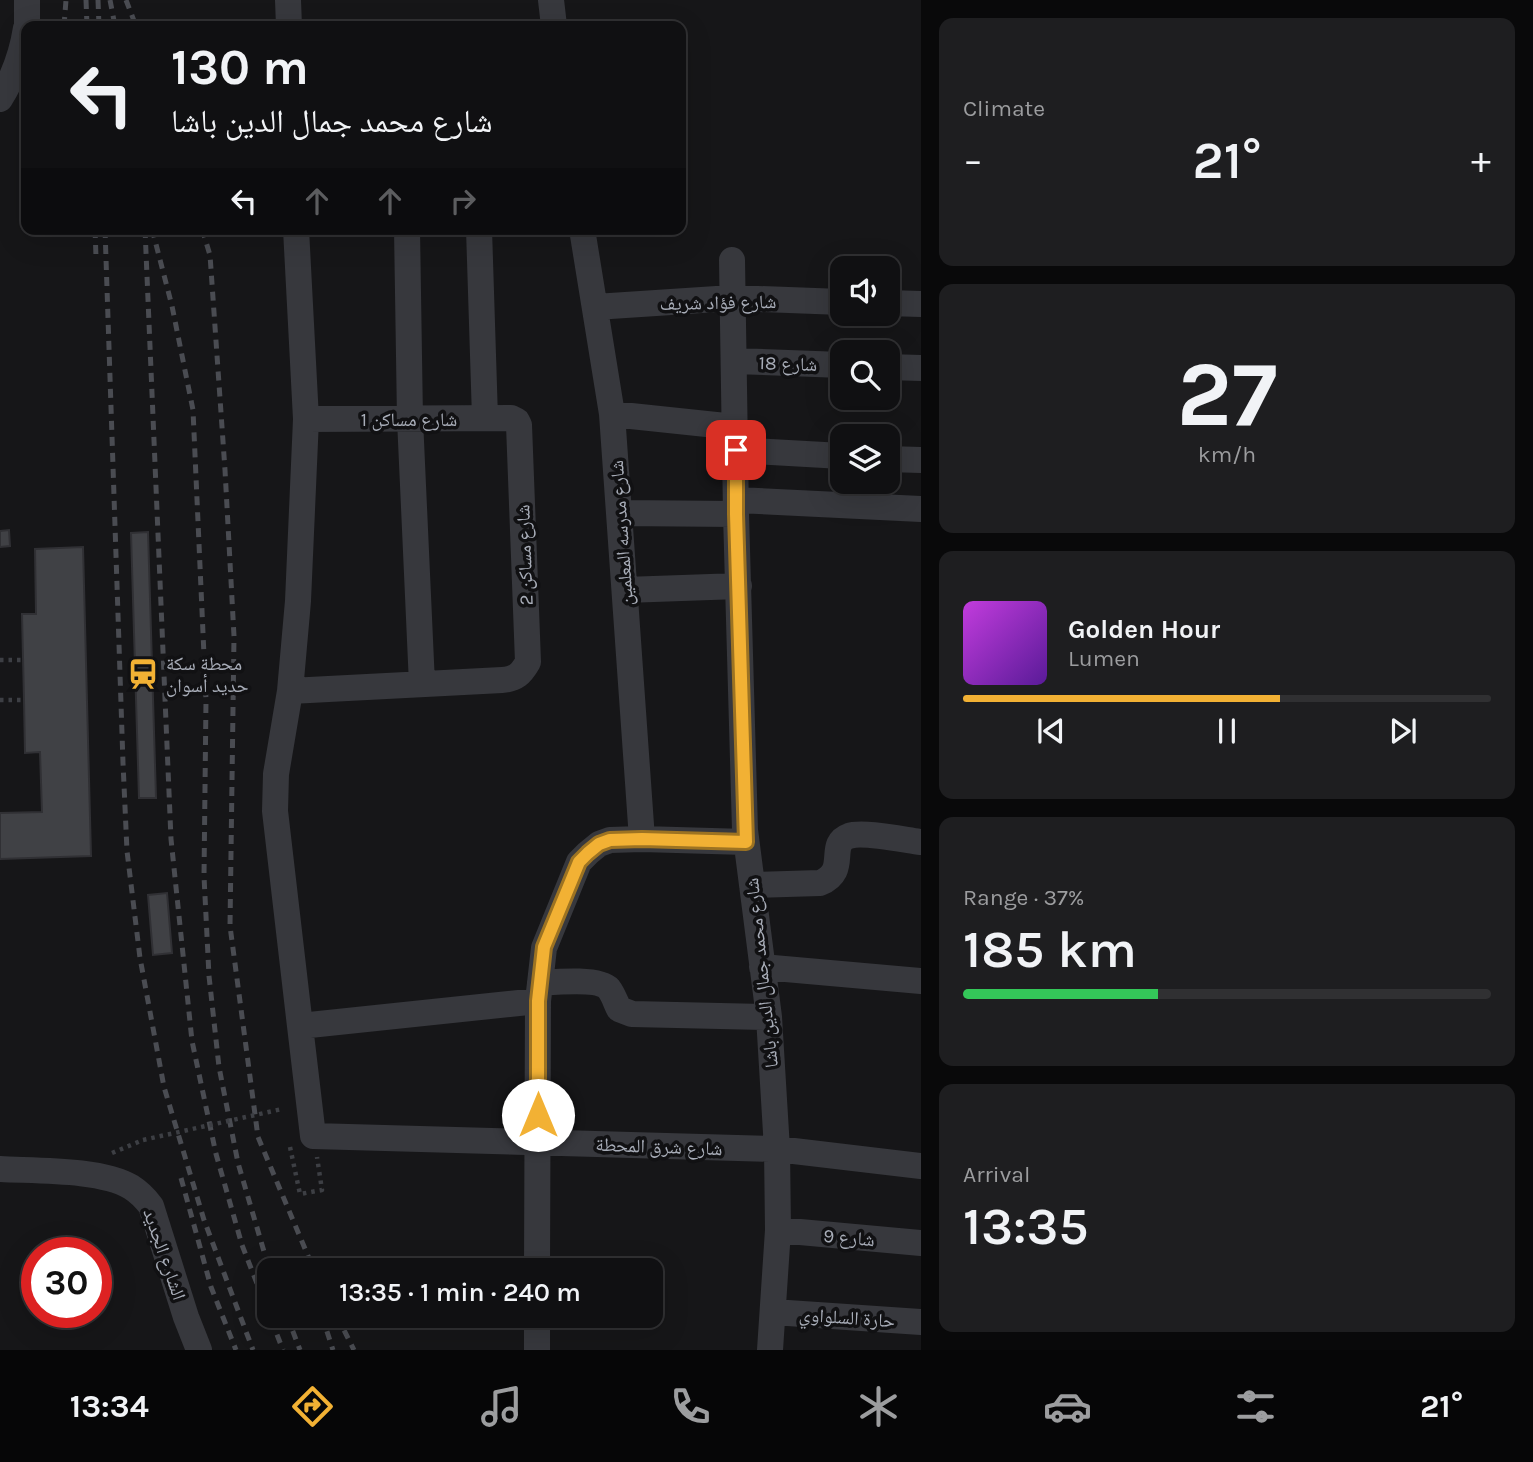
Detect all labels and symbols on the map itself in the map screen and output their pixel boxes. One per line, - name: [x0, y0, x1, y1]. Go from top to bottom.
- street label: شارع فؤاد شريف: [660, 291, 777, 315]
- street label: شارع 18: [758, 352, 818, 376]
- street label: شارع مساكن 1: [361, 409, 457, 431]
- pin: [706, 420, 766, 480]
- street label: شارع مدرسه المعلمين: [606, 459, 638, 607]
- street label: شارع مساكن 2: [512, 504, 538, 606]
- place label: محطة سكة حديد أسوان: [166, 653, 249, 697]
- station icon: محطة سكة حديد أسوان: [126, 657, 160, 691]
- street label: شارع محمد جمال الدين باشا: [741, 877, 783, 1069]
- position arrow: [501, 1078, 575, 1152]
- street label: شارع شرق المحطة: [595, 1134, 723, 1160]
- street label: الشارع الجديد: [138, 1206, 190, 1303]
- street label: شارع 9: [822, 1225, 876, 1251]
- speed limit sign: 30: [21, 1237, 112, 1328]
- street label: حارة السلواوي: [798, 1304, 896, 1336]

